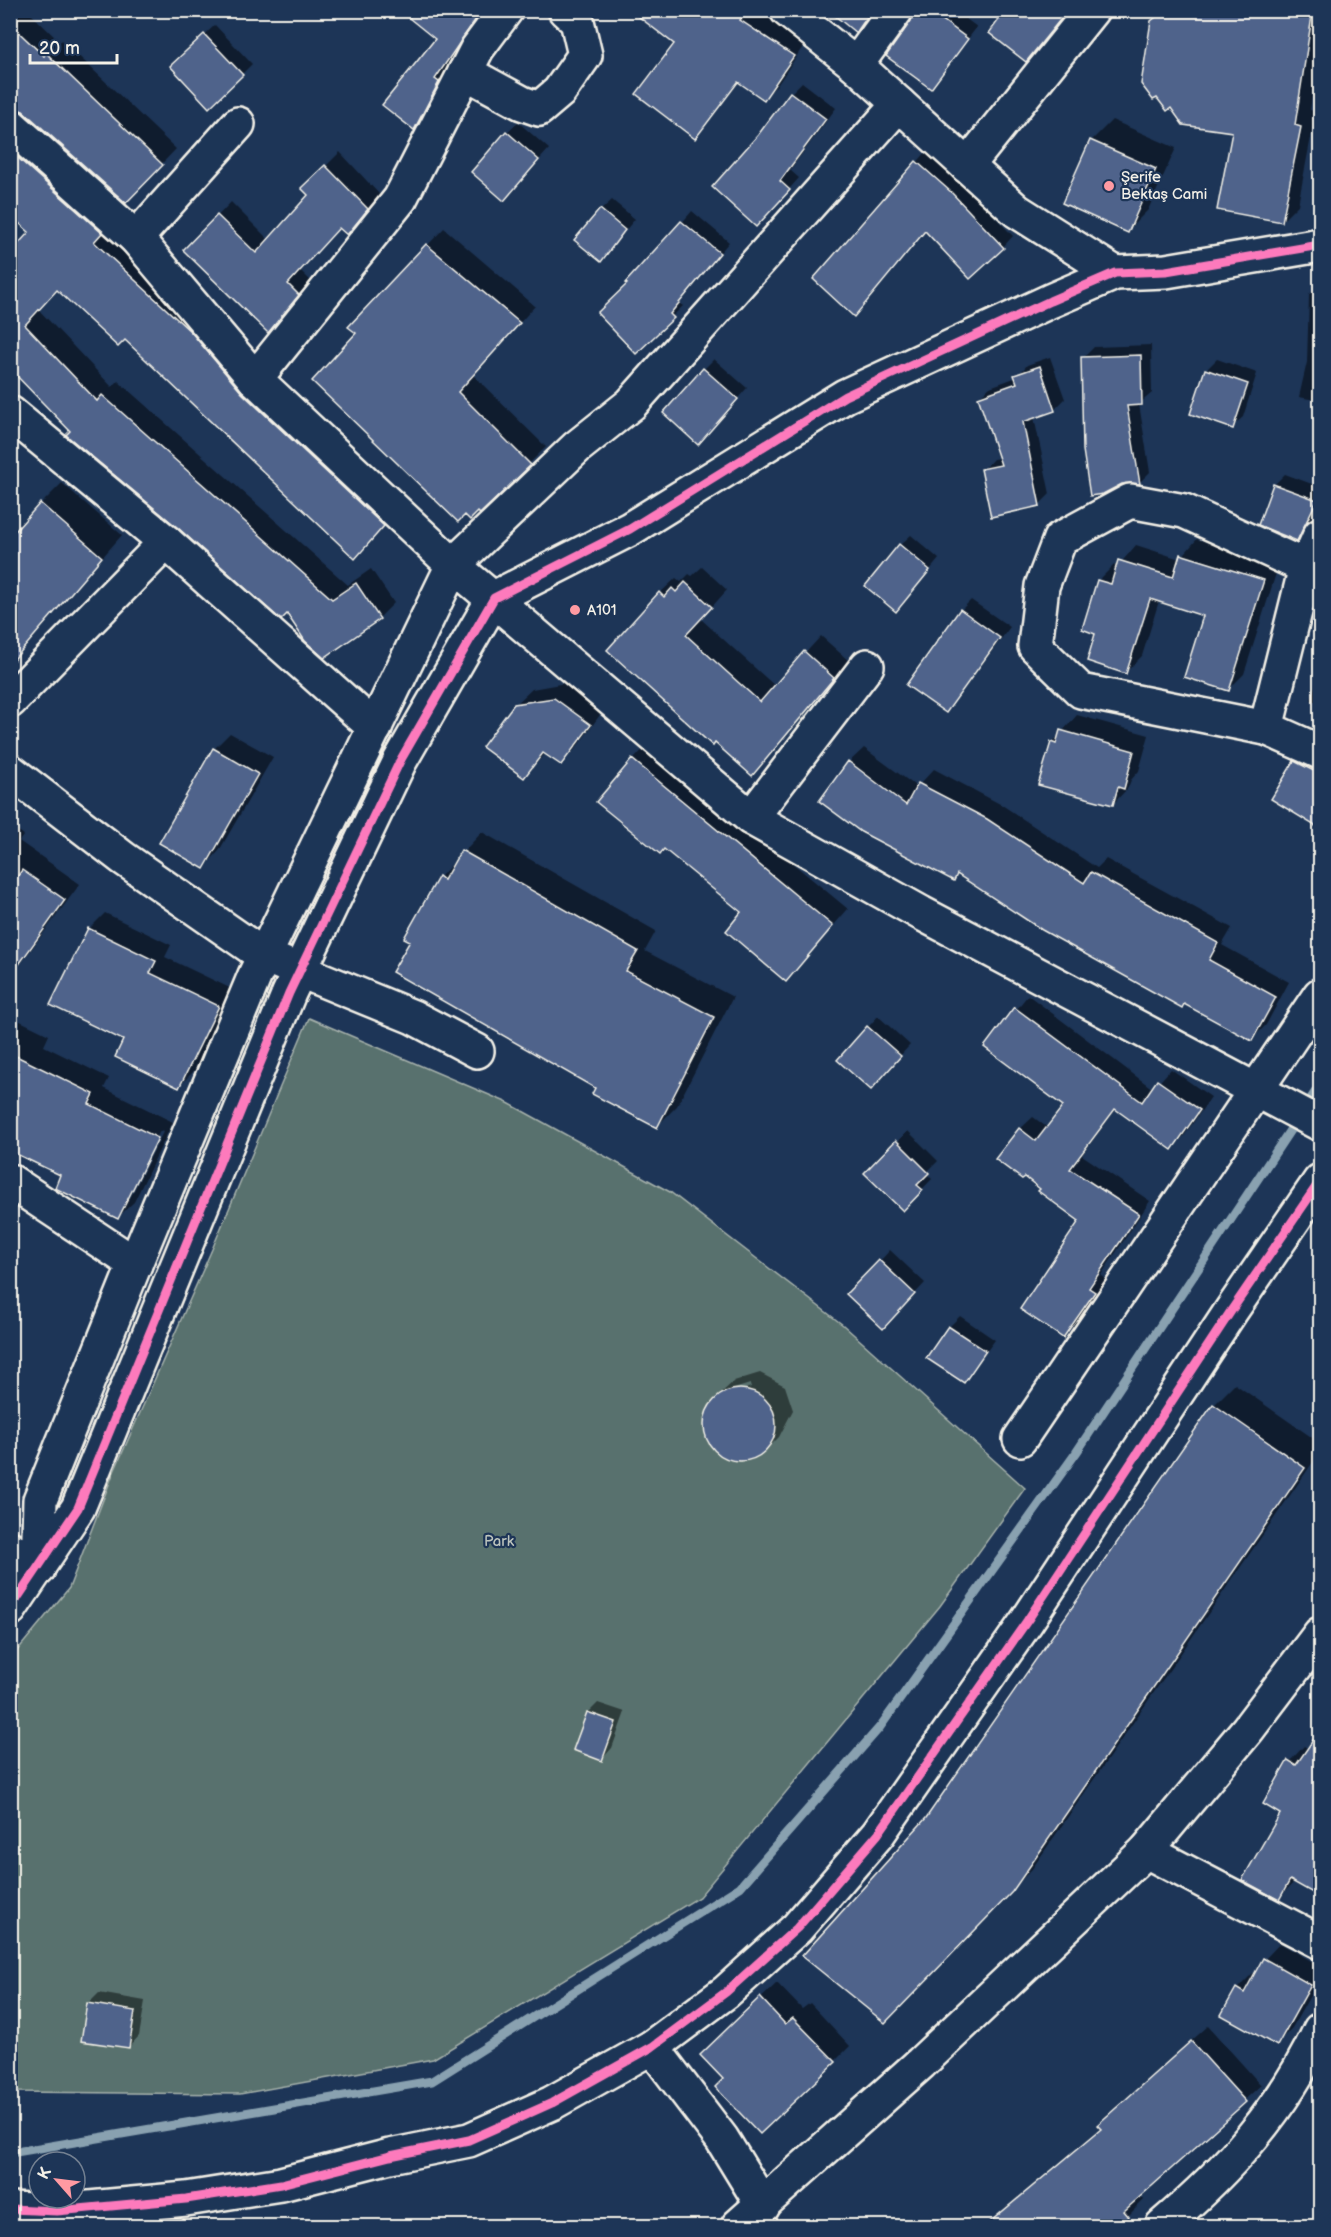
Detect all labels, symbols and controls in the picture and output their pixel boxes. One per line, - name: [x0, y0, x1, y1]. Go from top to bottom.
- scale bar: [30, 27, 117, 65]
- text: 20 m: [39, 38, 80, 59]
- place label: Şerife Bektaş Cami: [1121, 168, 1207, 204]
- marker: Şerife Bektaş Cami: [1102, 179, 1116, 193]
- place label: A101: [587, 601, 617, 620]
- marker: A101: [568, 603, 582, 617]
- park label: Park: [484, 1532, 515, 1551]
- north arrow: [27, 2150, 87, 2210]
- text: K: [34, 2164, 56, 2183]

